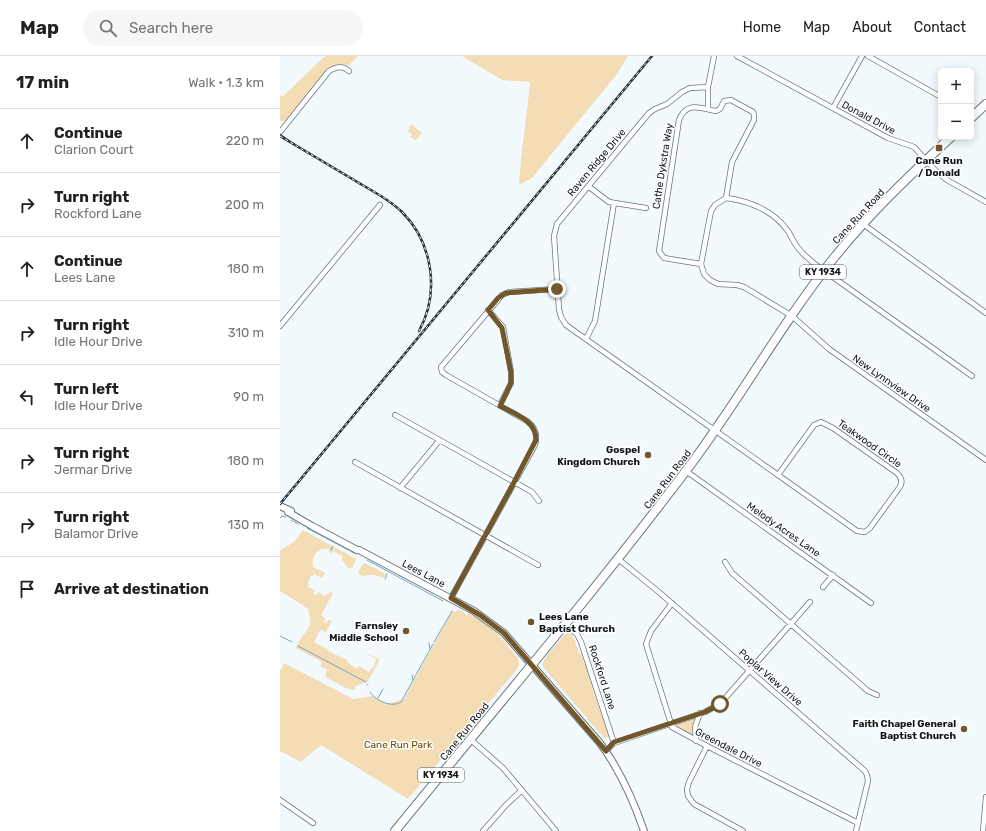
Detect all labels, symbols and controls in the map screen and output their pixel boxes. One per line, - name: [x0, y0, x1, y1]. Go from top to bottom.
- search box: [83, 10, 363, 46]
- text: Map: [20, 16, 59, 39]
- icon: search: [97, 17, 119, 39]
- text: Search here: [129, 19, 213, 37]
- text: Home: [743, 19, 781, 36]
- text: Map: [803, 19, 830, 36]
- text: About: [852, 19, 892, 36]
- text: Contact: [914, 19, 966, 36]
- map controls: [938, 68, 974, 140]
- button: +: [938, 68, 974, 104]
- text: 17 min: [16, 72, 69, 92]
- text: Walk · 1.3 km: [188, 75, 264, 90]
- street label: Donald Drive: [840, 99, 898, 137]
- button: −: [938, 104, 974, 140]
- street label: Cathe Dykstra Way: [650, 122, 676, 210]
- text: Continue: [54, 124, 123, 142]
- street label: Raven Ridge Drive: [565, 126, 629, 199]
- icon: ahead: [16, 130, 38, 152]
- text: 220 m: [226, 133, 264, 148]
- text: Clarion Court: [54, 142, 134, 157]
- marker: Cane Run / Donald: [934, 143, 944, 153]
- place label: Cane Run / Donald: [915, 155, 963, 179]
- street label: Cane Run Road: [830, 187, 887, 247]
- text: Turn right: [54, 188, 129, 206]
- icon: right: [16, 194, 38, 216]
- text: 200 m: [225, 197, 264, 212]
- text: Rockford Lane: [54, 206, 142, 221]
- text: Continue: [54, 252, 123, 270]
- icon: ahead: [16, 258, 38, 280]
- text: 180 m: [227, 261, 264, 276]
- road number: KY 1934: [800, 265, 846, 279]
- text: Lees Lane: [54, 270, 115, 285]
- route end: [548, 280, 566, 298]
- text: Turn right: [54, 316, 129, 334]
- icon: right: [16, 322, 38, 344]
- text: 310 m: [228, 325, 264, 340]
- text: Idle Hour Drive: [54, 334, 143, 349]
- street label: New Lynnview Drive: [850, 352, 933, 416]
- text: Turn left: [54, 380, 119, 398]
- icon: left: [16, 386, 38, 408]
- text: 90 m: [233, 389, 264, 404]
- text: Idle Hour Drive: [54, 398, 143, 413]
- street label: Teakwood Circle: [835, 417, 904, 471]
- text: Turn right: [54, 444, 129, 462]
- place label: Gospel Kingdom Church: [557, 444, 640, 468]
- street label: Cane Run Road: [642, 448, 694, 512]
- icon: right: [16, 450, 38, 472]
- marker: Gospel Kingdom Church: [643, 450, 653, 460]
- text: 180 m: [227, 453, 264, 468]
- text: Jermar Drive: [54, 462, 132, 477]
- street label: Melody Acres Lane: [744, 500, 823, 560]
- text: Turn right: [54, 508, 129, 526]
- icon: right: [16, 514, 38, 536]
- text: 130 m: [228, 517, 264, 532]
- text: Balamor Drive: [54, 526, 138, 541]
- street label: Lees Lane: [400, 558, 447, 590]
- icon: arrive: [16, 578, 38, 600]
- text: Arrive at destination: [54, 580, 209, 598]
- place label: Lees Lane Baptist Church: [539, 611, 615, 635]
- marker: Lees Lane Baptist Church: [526, 617, 536, 627]
- place label: Farnsley Middle School: [329, 620, 398, 644]
- marker: Farnsley Middle School: [401, 626, 411, 636]
- street label: Rockford Lane: [586, 643, 618, 712]
- street label: Poplar View Drive: [736, 647, 805, 709]
- route start: [711, 695, 729, 713]
- street label: Cane Run Road: [438, 700, 492, 763]
- place label: Faith Chapel General Baptist Church: [853, 718, 956, 742]
- marker: Faith Chapel General Baptist Church: [959, 724, 969, 734]
- street label: Greendale Drive: [693, 726, 764, 770]
- park label: Cane Run Park: [364, 739, 433, 751]
- road number: KY 1934: [418, 768, 464, 782]

